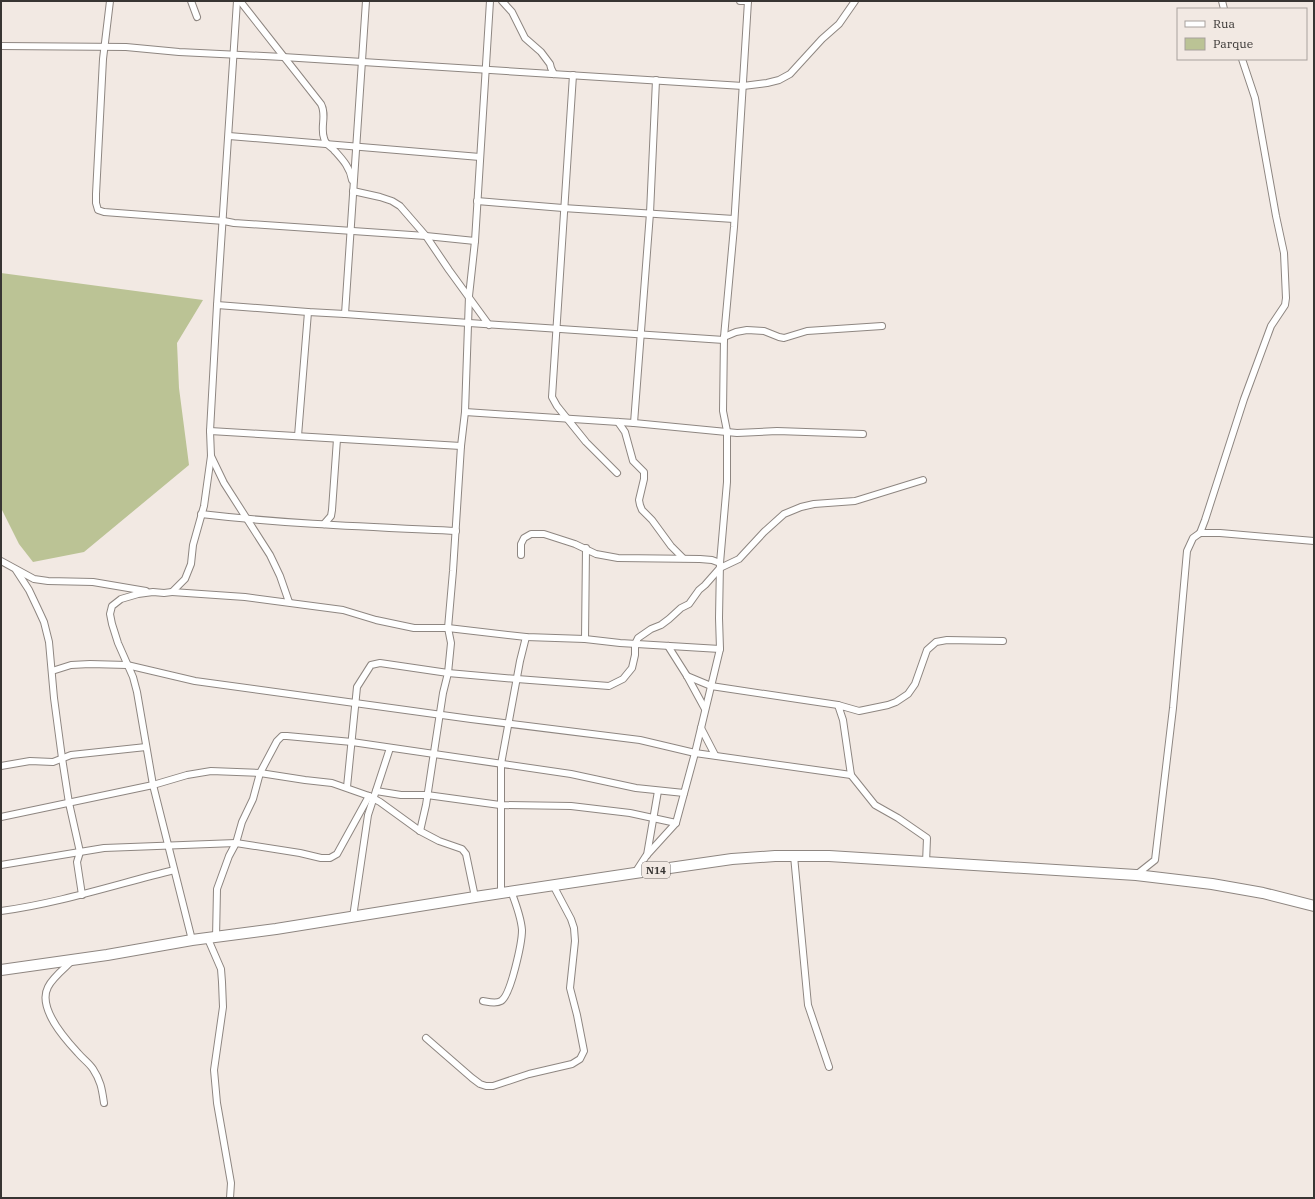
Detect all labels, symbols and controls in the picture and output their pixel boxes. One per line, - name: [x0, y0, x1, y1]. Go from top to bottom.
- legend: [1177, 8, 1307, 60]
- text: Rua: [1213, 16, 1235, 31]
- text: Parque: [1213, 36, 1253, 51]
- road number: N14: [642, 862, 670, 878]

